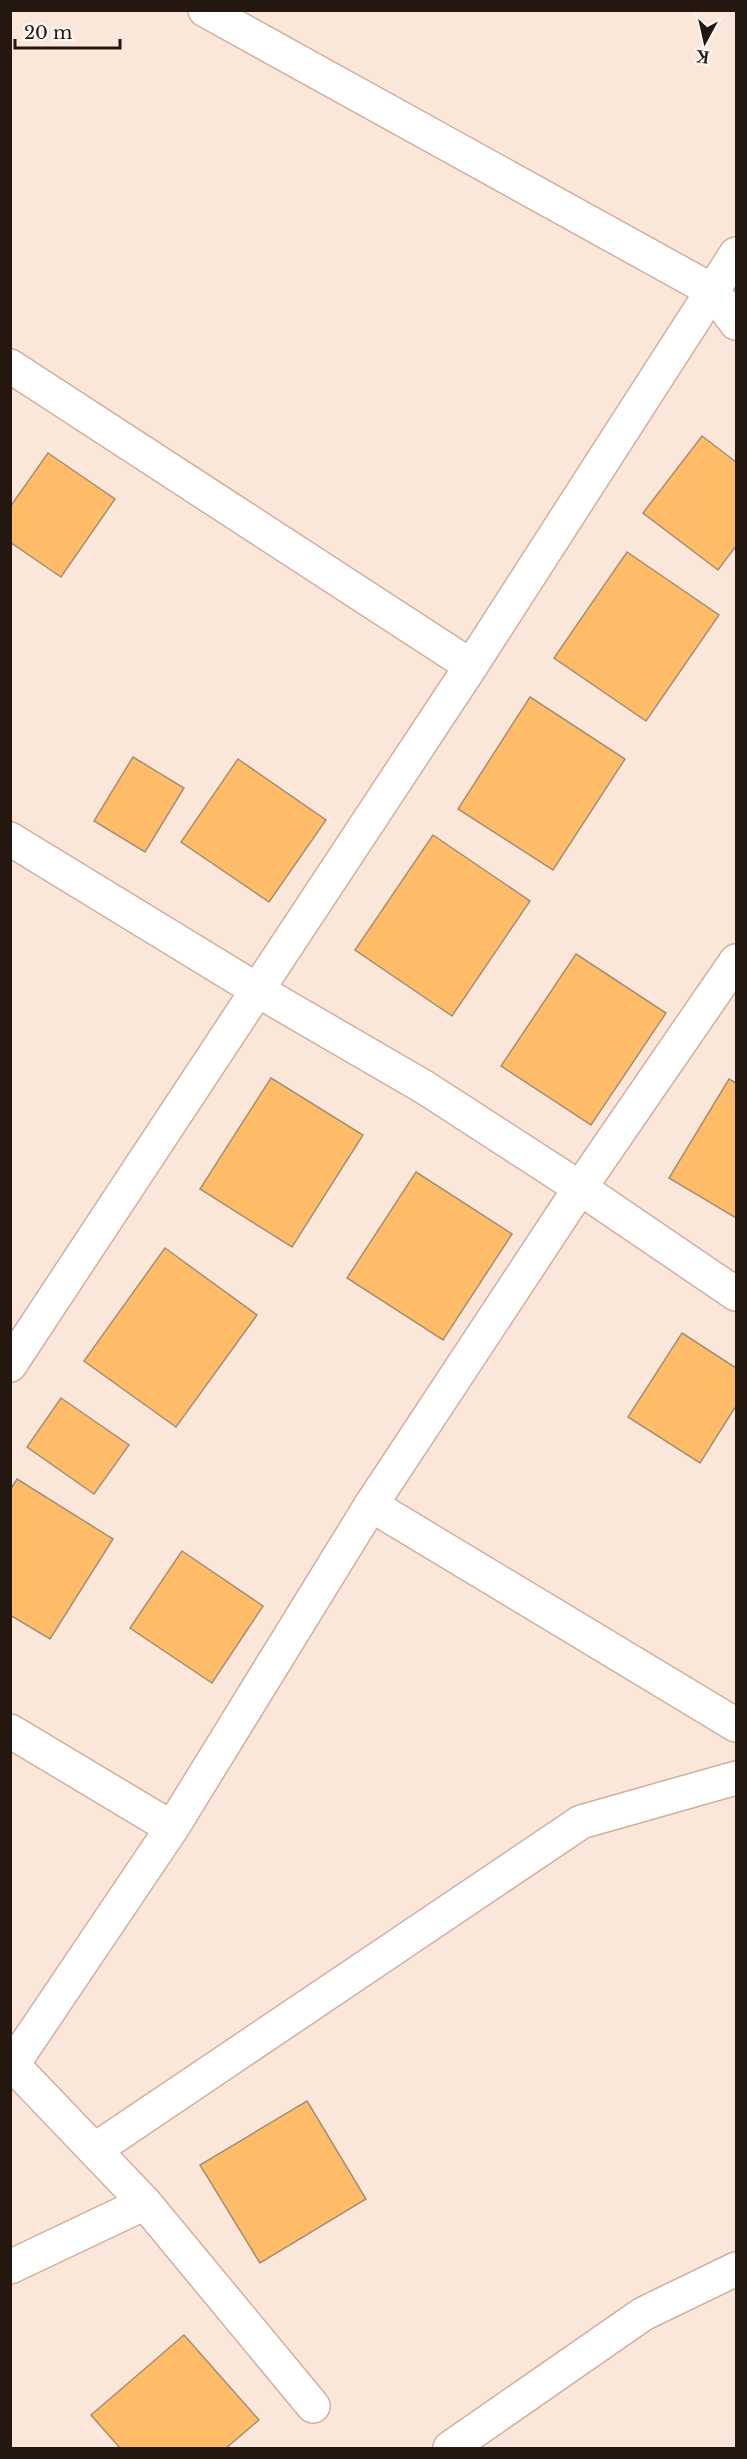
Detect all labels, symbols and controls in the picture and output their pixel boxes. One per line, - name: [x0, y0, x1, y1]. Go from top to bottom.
- scale bar: [15, 12, 120, 50]
- north arrow: [675, 12, 735, 72]
- text: 20 m: [24, 22, 72, 44]
- text: K: [694, 46, 711, 68]

